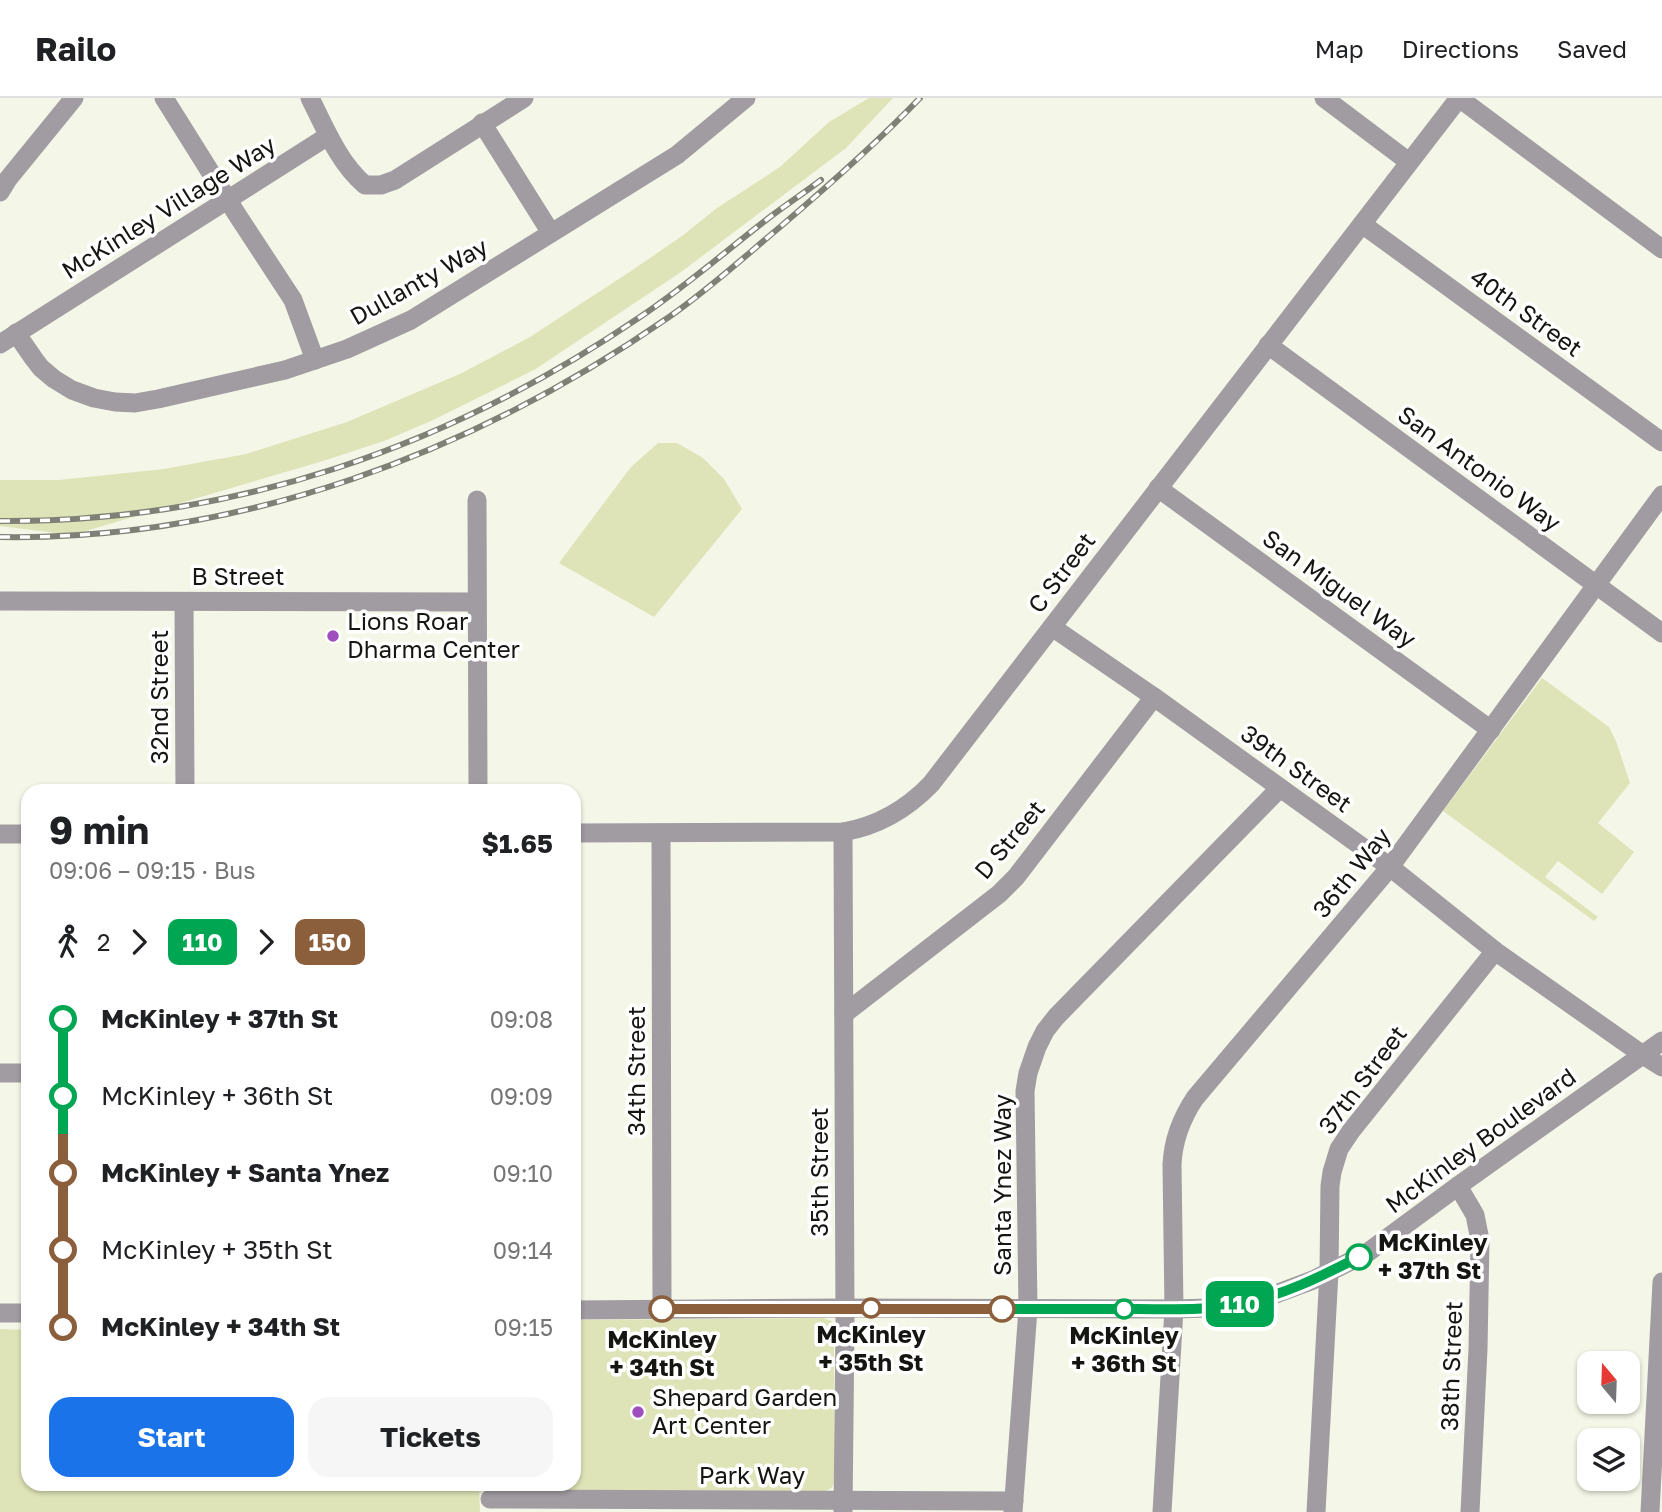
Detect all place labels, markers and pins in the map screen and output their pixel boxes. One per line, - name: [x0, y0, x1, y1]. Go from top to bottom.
- place label: Lions Roar Dharma Center: [347, 606, 520, 663]
- marker: Lions Roar Dharma Center: [325, 628, 341, 644]
- place label: McKinley + 37th St: [1378, 1227, 1488, 1284]
- marker: McKinley + 37th St: [1346, 1244, 1372, 1270]
- marker: McKinley + 34th St: [649, 1296, 675, 1322]
- unlabelled marker: [989, 1296, 1015, 1322]
- marker: McKinley + 35th St: [861, 1298, 881, 1318]
- marker: McKinley + 36th St: [1114, 1299, 1134, 1319]
- place label: McKinley + 35th St: [816, 1319, 926, 1376]
- place label: McKinley + 36th St: [1069, 1320, 1179, 1377]
- place label: McKinley + 34th St: [607, 1324, 717, 1381]
- place label: Shepard Garden Art Center: [652, 1382, 837, 1439]
- marker: Shepard Garden Art Center: [630, 1404, 646, 1420]

